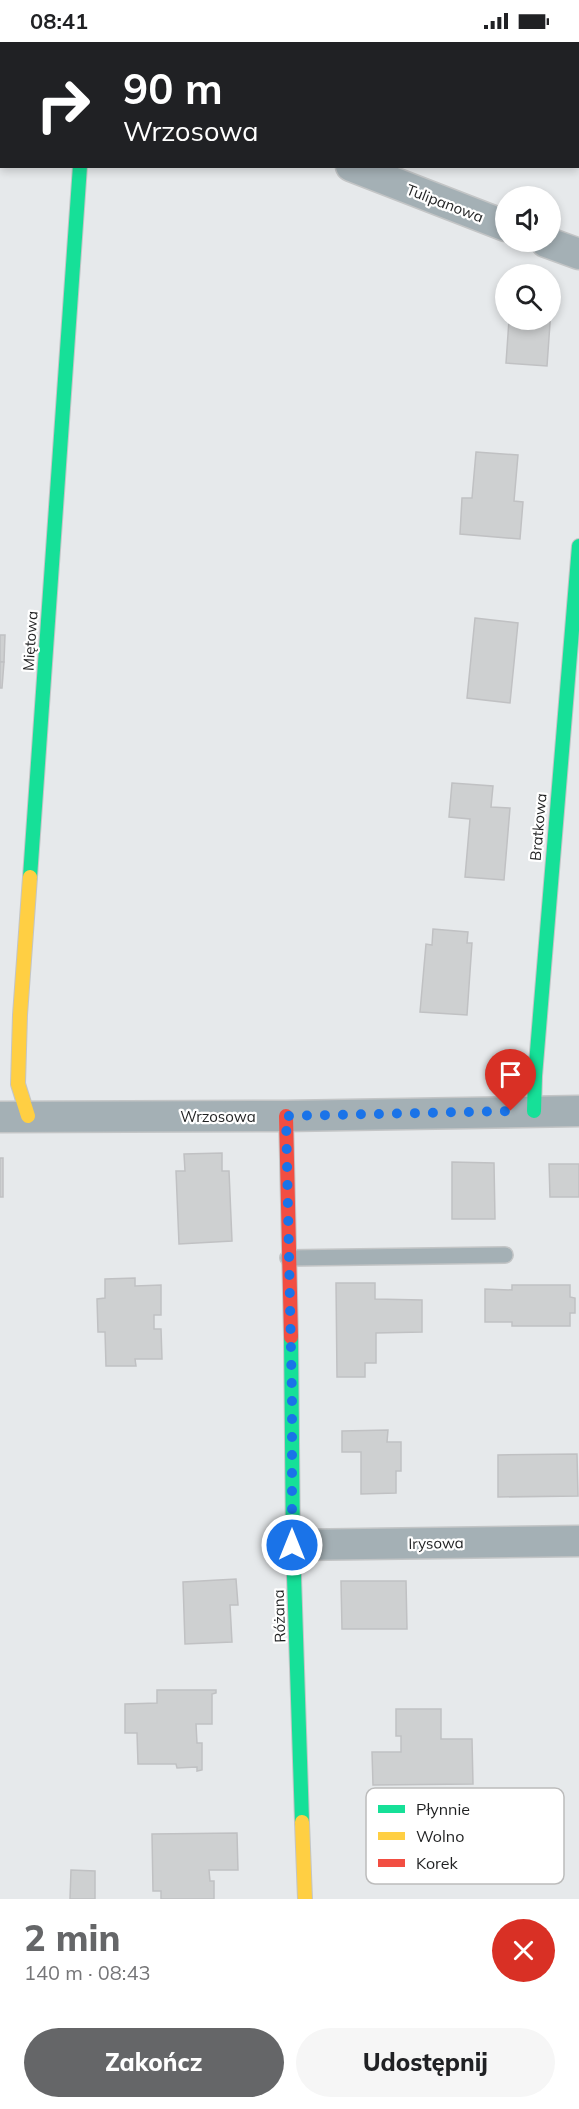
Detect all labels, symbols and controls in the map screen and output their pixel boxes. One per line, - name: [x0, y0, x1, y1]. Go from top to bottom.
- text: 08:41: [30, 7, 88, 35]
- text: 90 m: [123, 62, 223, 115]
- icon: right: [24, 66, 102, 144]
- text: Wrzosowa: [123, 114, 259, 148]
- street label: Tulipanowa: [404, 180, 486, 226]
- map controls: [495, 186, 561, 330]
- button: sound: [495, 186, 561, 252]
- button: search: [495, 264, 561, 330]
- street label: Miętowa: [18, 610, 42, 672]
- street label: Bratkowa: [526, 792, 550, 862]
- pin: [485, 1049, 536, 1111]
- icon: arrive: [494, 1058, 527, 1091]
- street label: Wrzosowa: [180, 1107, 256, 1126]
- position arrow: [260, 1513, 324, 1577]
- street label: Irysowa: [408, 1533, 464, 1553]
- street label: Różana: [269, 1589, 289, 1643]
- legend: [366, 1788, 564, 1884]
- text: Płynnie: [416, 1799, 470, 1819]
- text: Wolno: [416, 1826, 464, 1846]
- text: Korek: [416, 1853, 459, 1873]
- text: 2 min: [24, 1915, 120, 1960]
- button: close: [492, 1919, 555, 1982]
- text: 140 m · 08:43: [24, 1960, 150, 1985]
- button: Zakończ: [24, 2028, 284, 2097]
- button: Udostępnij: [296, 2028, 555, 2097]

